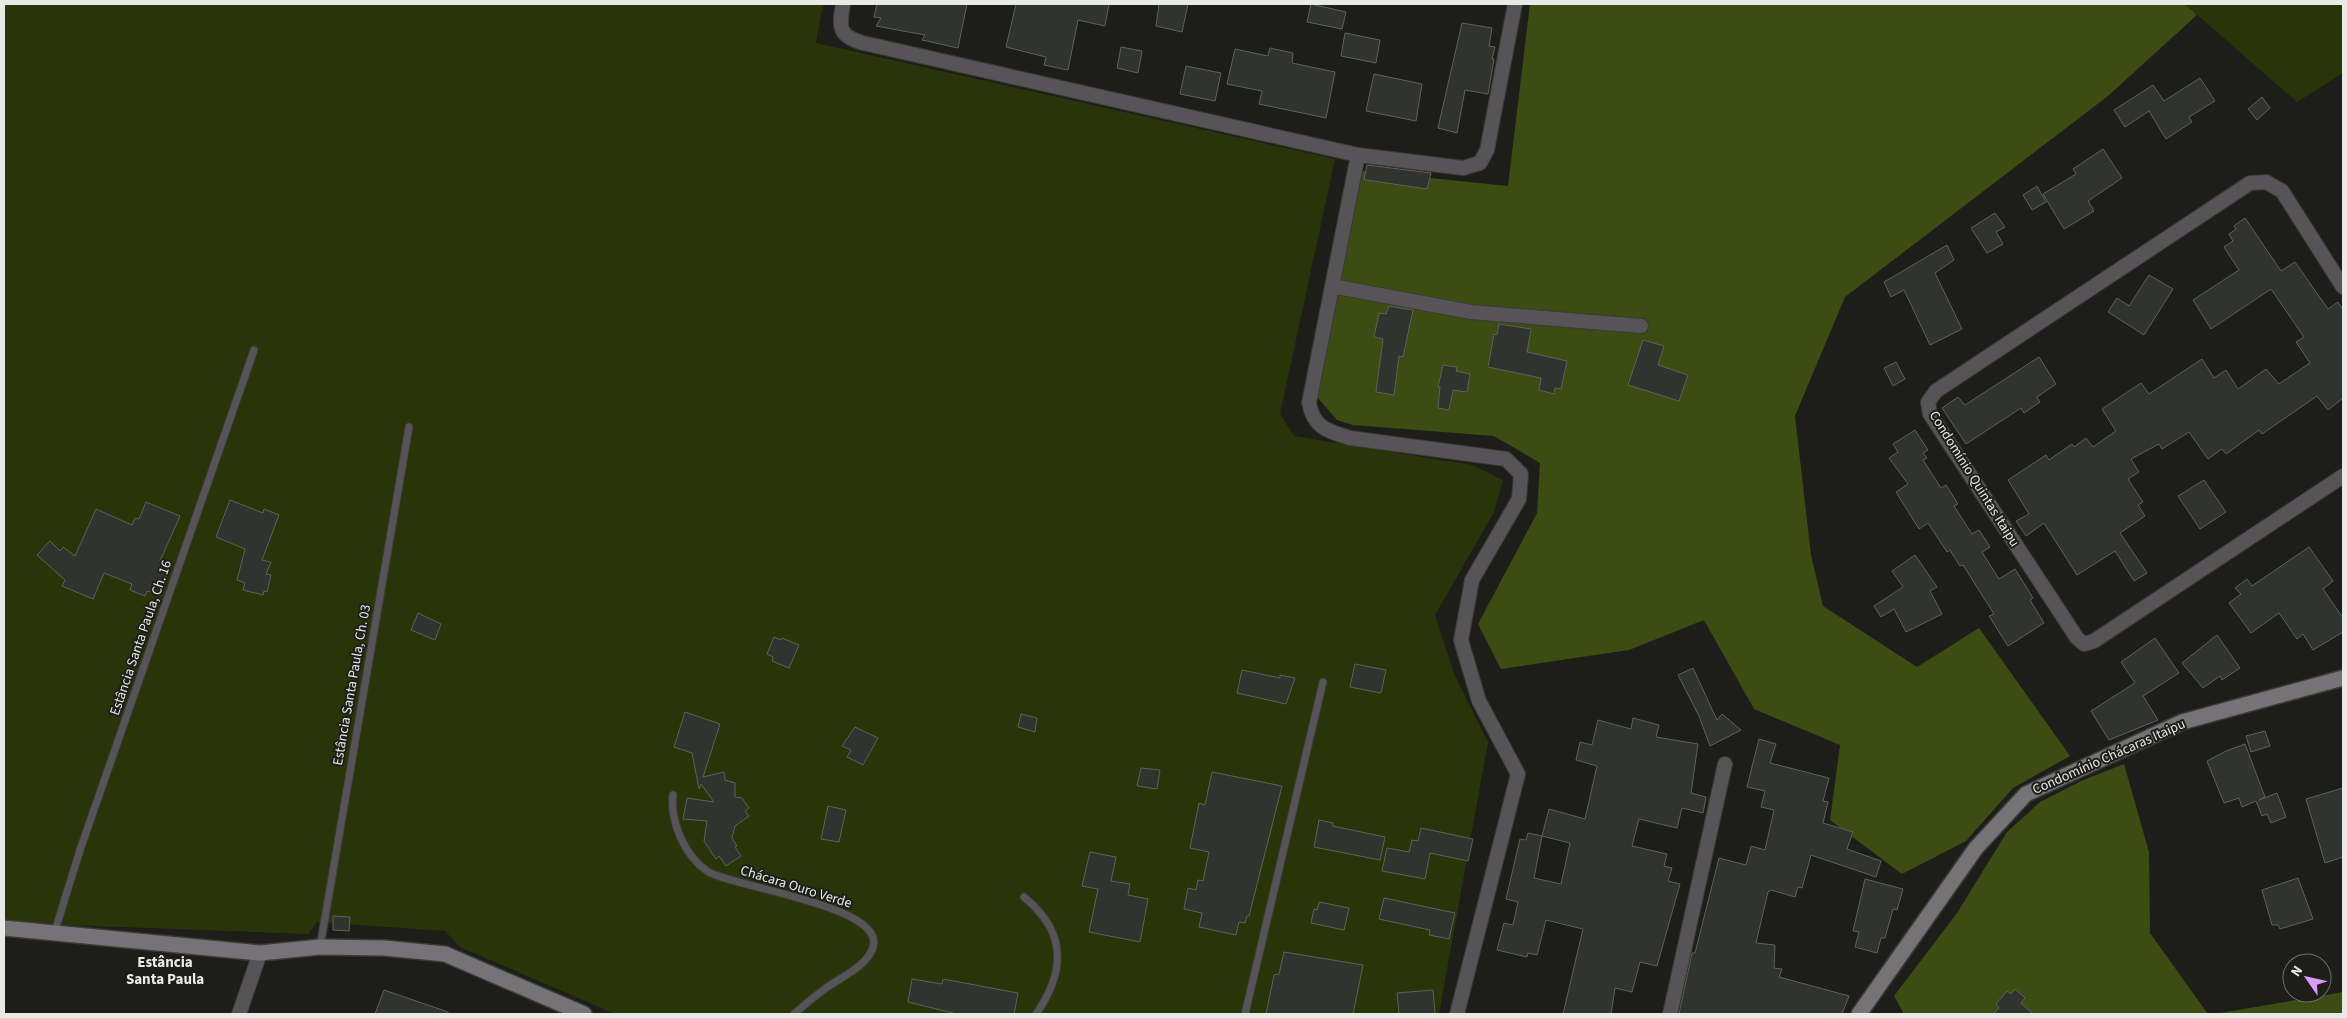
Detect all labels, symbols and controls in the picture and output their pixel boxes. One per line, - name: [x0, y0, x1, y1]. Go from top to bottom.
- street label: Condomínio Quintas Itaipu: [1924, 407, 2024, 551]
- street label: Estância Santa Paula, Ch. 16: [105, 558, 177, 718]
- street label: Estância Santa Paula, Ch. 03: [328, 603, 376, 767]
- street label: Condomínio Chácaras Itaipu: [2029, 714, 2189, 800]
- street label: Chácara Ouro Verde: [738, 861, 854, 913]
- district label: Estância Santa Paula: [126, 952, 204, 990]
- north arrow: [2282, 953, 2332, 1003]
- text: N: [2286, 962, 2308, 981]

